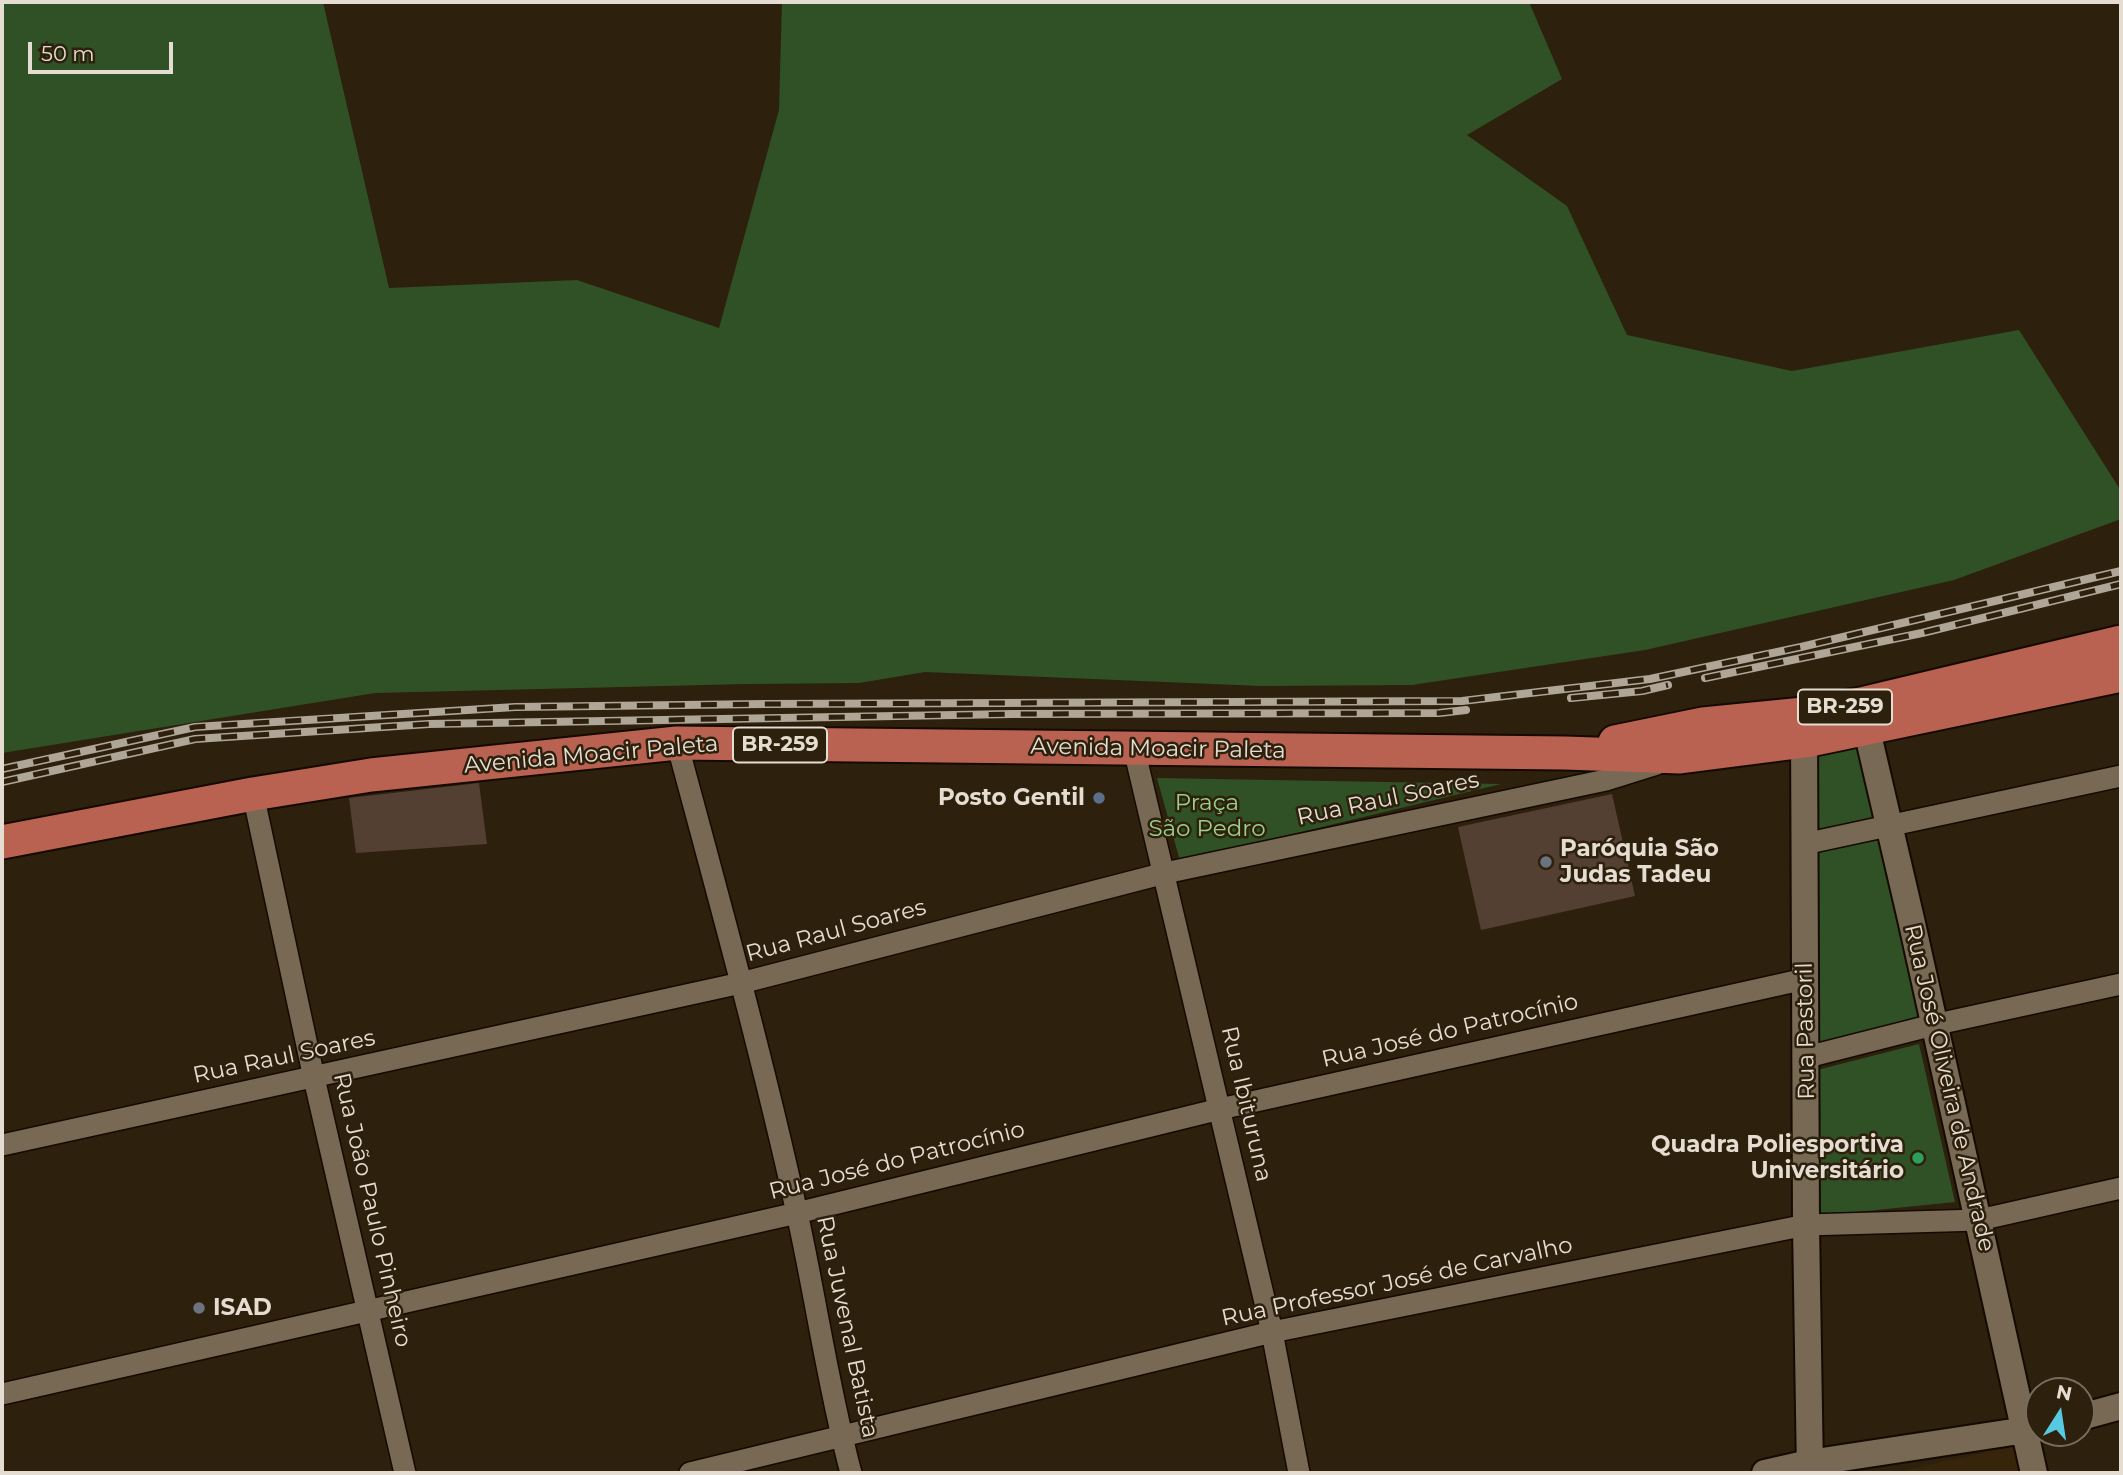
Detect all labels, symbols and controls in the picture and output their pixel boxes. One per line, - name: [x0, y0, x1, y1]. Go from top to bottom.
- scale bar: [32, 28, 177, 72]
- text: 50 m: [41, 41, 95, 66]
- road number: BR-259: [1798, 690, 1892, 724]
- road number: BR-259: [733, 728, 827, 762]
- street label: Avenida Moacir Paleta: [463, 730, 719, 780]
- street label: Avenida Moacir Paleta: [1030, 733, 1286, 765]
- street label: Rua Raul Soares: [1294, 766, 1482, 832]
- place label: Posto Gentil: [938, 784, 1085, 812]
- park label: Praça São Pedro: [1148, 789, 1266, 843]
- marker: Posto Gentil: [1091, 790, 1107, 806]
- place label: Paróquia São Judas Tadeu: [1560, 835, 1719, 889]
- marker: Paróquia São Judas Tadeu: [1538, 854, 1554, 870]
- street label: Rua Raul Soares: [743, 894, 929, 968]
- street label: Rua José Oliveira de Andrade: [1898, 922, 2000, 1254]
- street label: Rua Pastoril: [1791, 962, 1821, 1100]
- street label: Rua José do Patrocínio: [1319, 988, 1581, 1074]
- street label: Rua Raul Soares: [190, 1024, 378, 1090]
- street label: Rua Ibituruna: [1215, 1024, 1277, 1184]
- street label: Rua João Paulo Pinheiro: [327, 1070, 417, 1350]
- street label: Rua José do Patrocínio: [766, 1116, 1028, 1206]
- place label: Quadra Poliesportiva Universitário: [1651, 1131, 1904, 1185]
- marker: Quadra Poliesportiva Universitário: [1910, 1150, 1926, 1166]
- street label: Rua Juvenal Batista: [810, 1214, 884, 1440]
- street label: Rua Professor José de Carvalho: [1219, 1231, 1575, 1333]
- place label: ISAD: [213, 1294, 272, 1322]
- marker: ISAD: [191, 1300, 207, 1316]
- north arrow: [2025, 1377, 2095, 1447]
- text: N: [2054, 1380, 2074, 1406]

